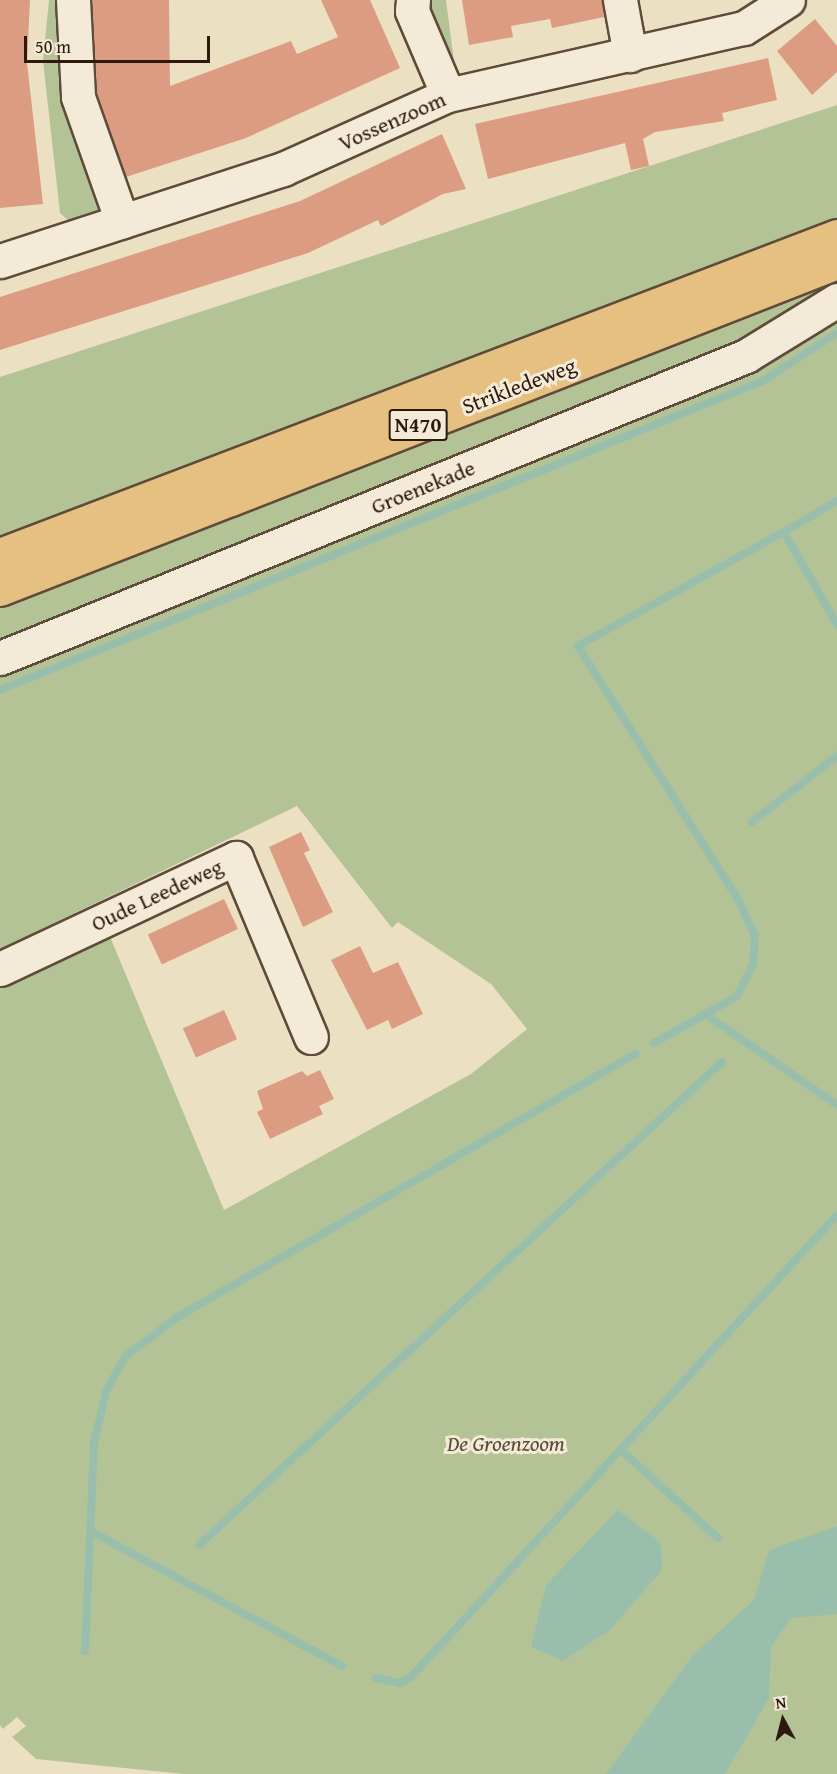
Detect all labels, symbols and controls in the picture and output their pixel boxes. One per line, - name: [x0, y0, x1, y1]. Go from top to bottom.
- scale bar: [27, 24, 213, 62]
- text: 50 m: [35, 33, 71, 60]
- street label: Vossenzoom: [334, 86, 450, 156]
- street label: Strikledeweg: [458, 352, 580, 420]
- road number: N470: [388, 407, 448, 443]
- street label: Groenekade: [367, 454, 479, 520]
- street label: Oude Leedeweg: [87, 853, 227, 937]
- park label: De Groenzoom: [447, 1431, 565, 1457]
- north arrow: [753, 1690, 813, 1750]
- text: N: [774, 1690, 788, 1715]

